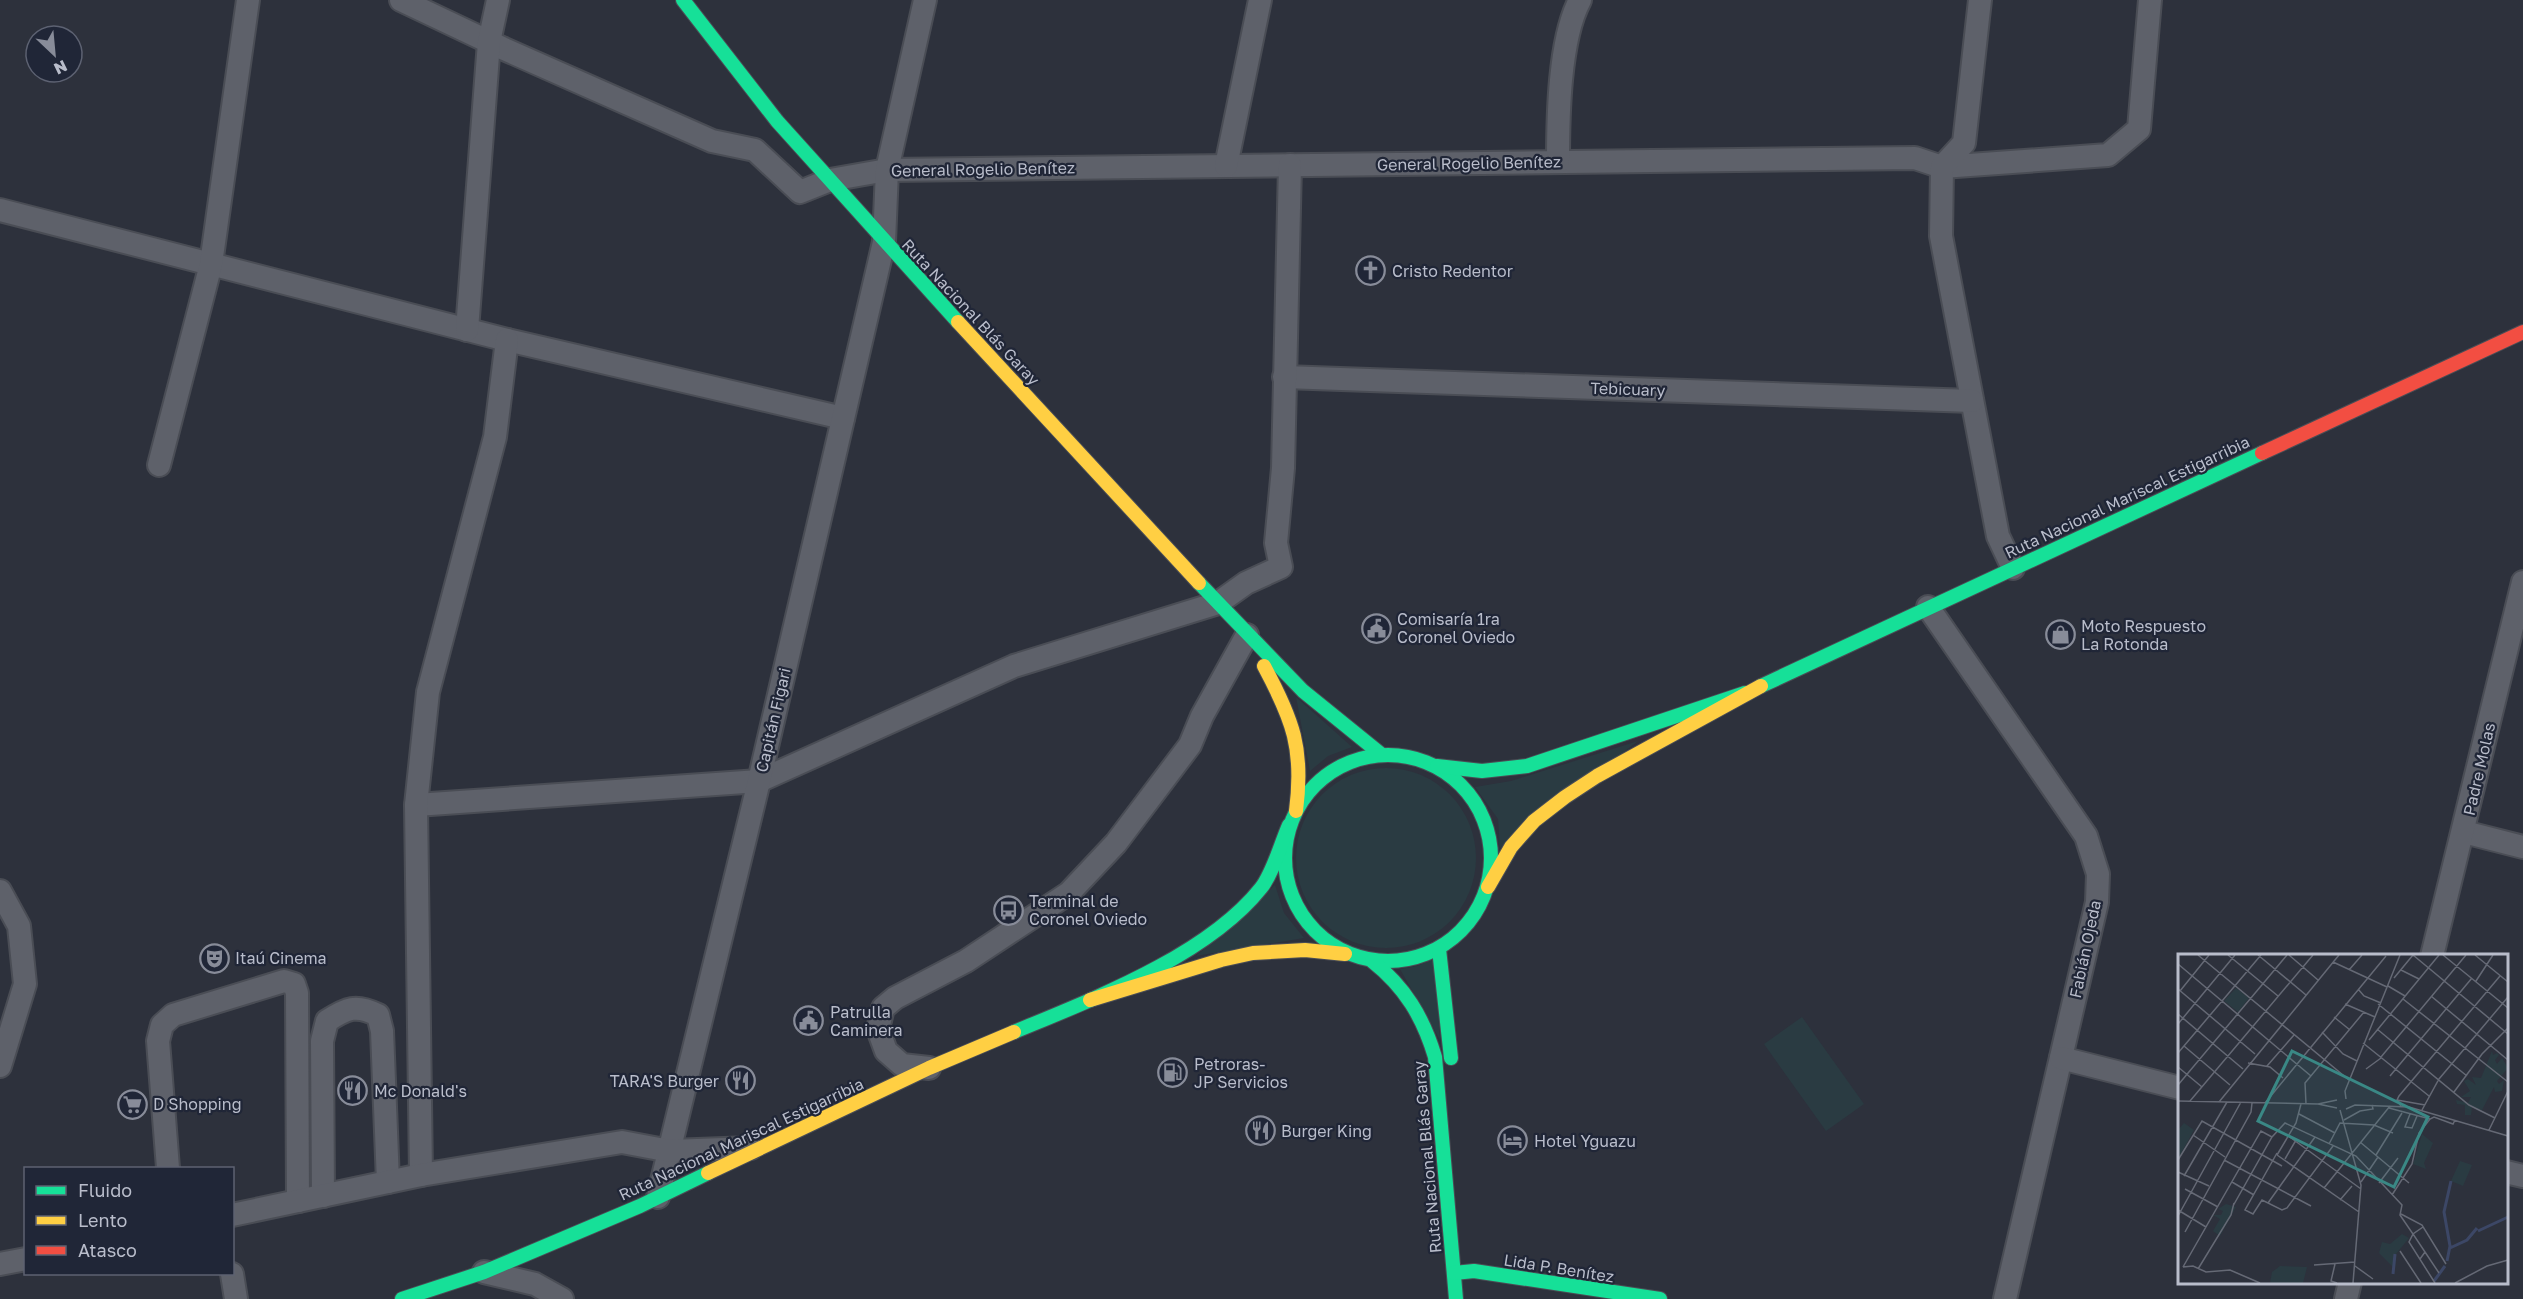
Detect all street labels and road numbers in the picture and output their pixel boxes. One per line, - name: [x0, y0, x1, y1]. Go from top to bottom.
- street label: General Rogelio Benítez: [1377, 151, 1561, 175]
- street label: General Rogelio Benítez: [891, 157, 1075, 181]
- street label: Ruta Nacional Blás Garay: [898, 235, 1044, 389]
- street label: Tebicuary: [1590, 378, 1666, 400]
- street label: Ruta Nacional Mariscal Estigarribia: [2001, 431, 2253, 563]
- street label: Capitán Figari: [751, 666, 795, 774]
- street label: Padre Molas: [2459, 721, 2499, 817]
- street label: Fabián Ojeda: [2065, 898, 2105, 1000]
- street label: Ruta Nacional Blás Garay: [1409, 1060, 1445, 1254]
- street label: Ruta Nacional Mariscal Estigarribia: [615, 1073, 867, 1205]
- street label: Lida P. Benítez: [1502, 1249, 1616, 1287]

